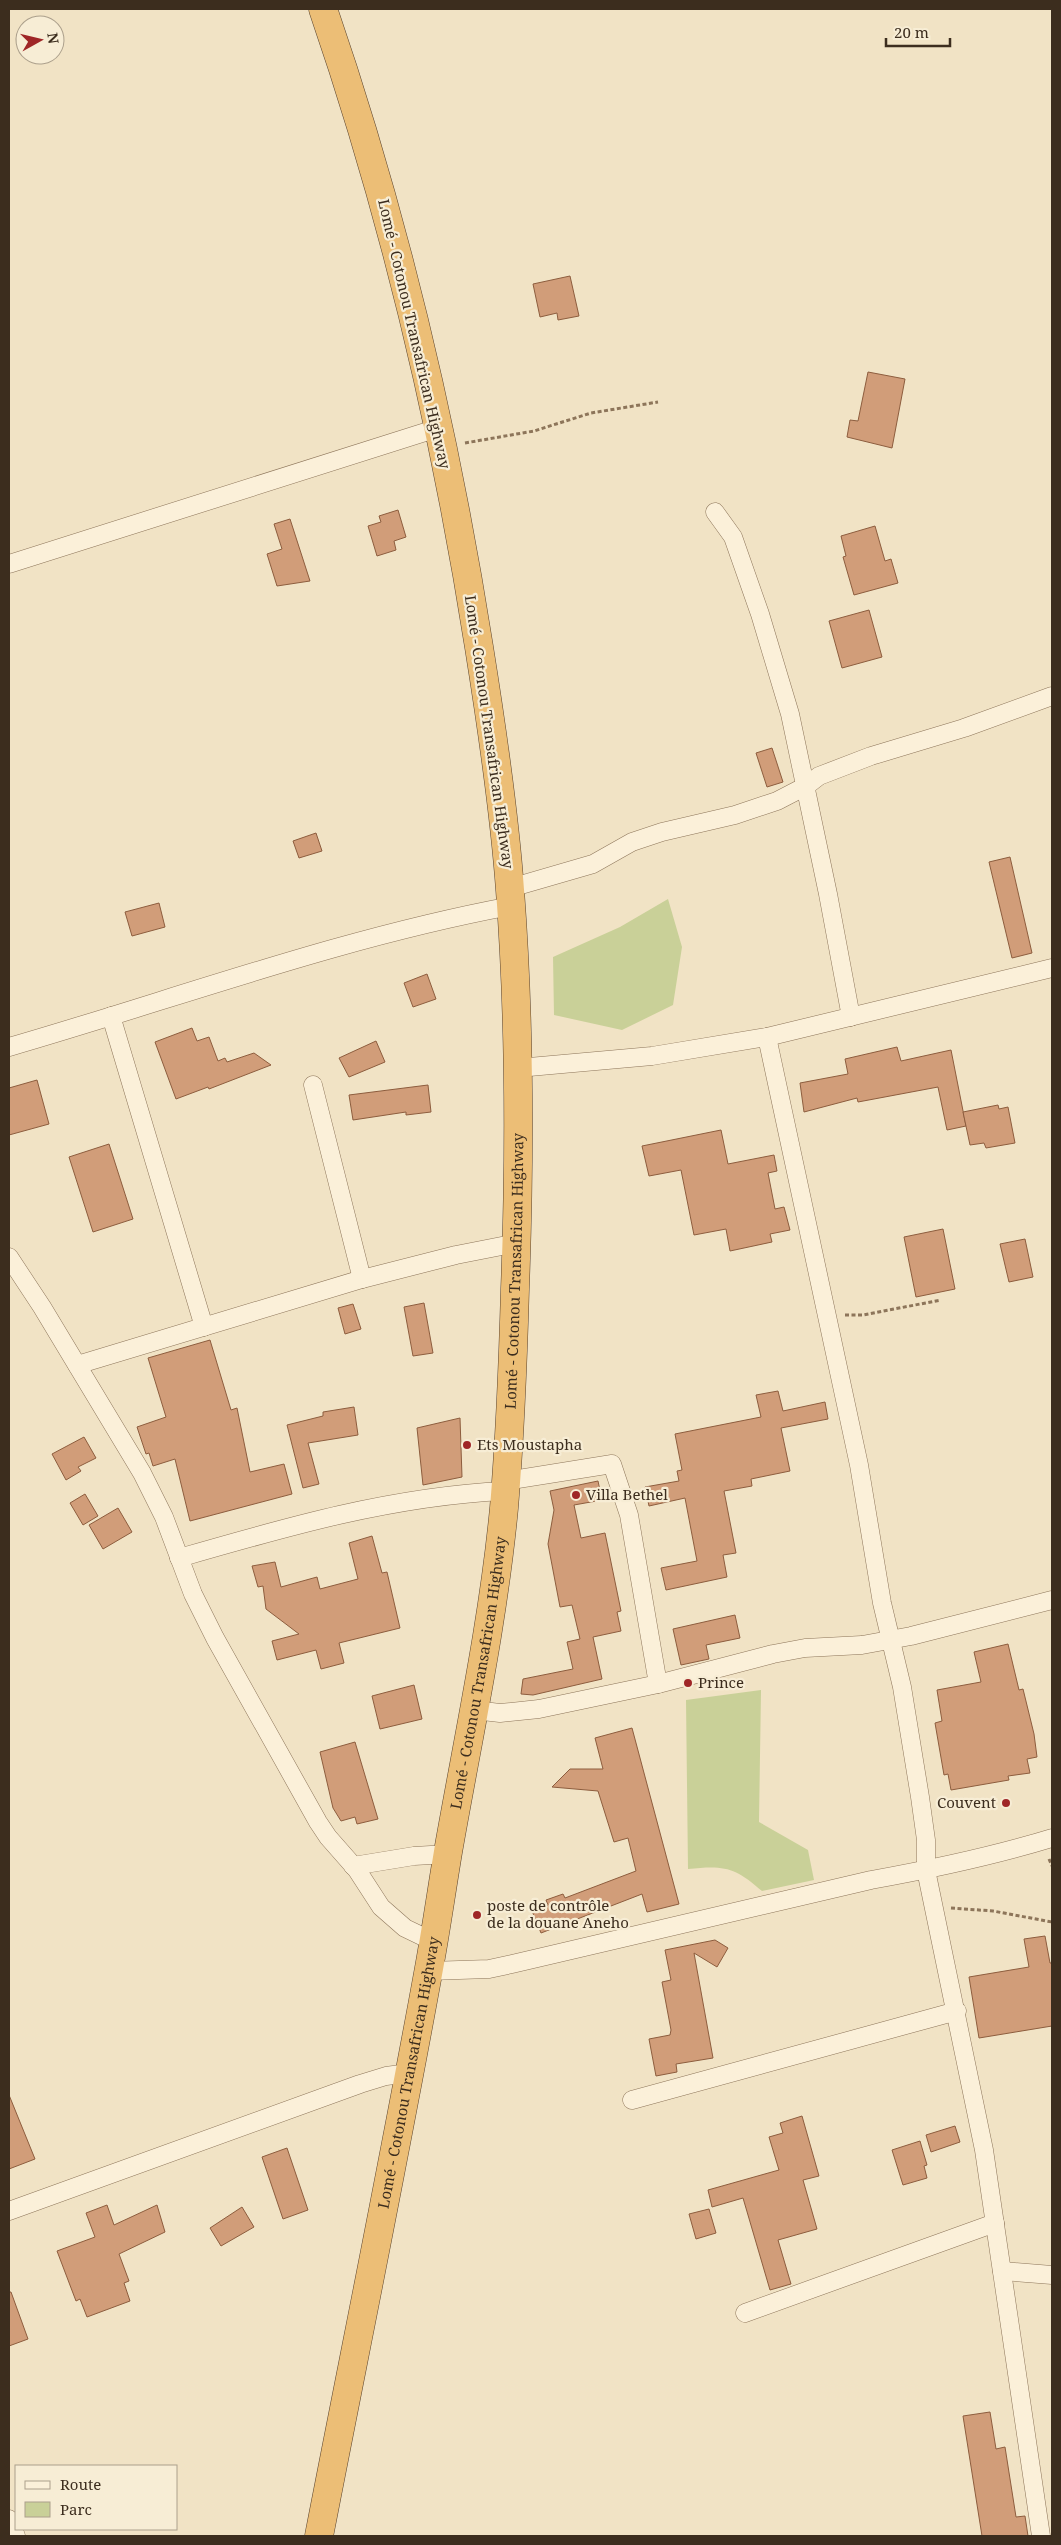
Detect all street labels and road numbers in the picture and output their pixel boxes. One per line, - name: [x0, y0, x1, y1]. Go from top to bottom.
- street label: Lomé - Cotonou Transafrican Highway: [374, 197, 456, 471]
- street label: Lomé - Cotonou Transafrican Highway: [461, 594, 519, 870]
- street label: Lomé - Cotonou Transafrican Highway: [500, 1132, 527, 1410]
- street label: Lomé - Cotonou Transafrican Highway: [445, 1535, 510, 1811]
- street label: Lomé - Cotonou Transafrican Highway: [373, 1935, 443, 2210]

